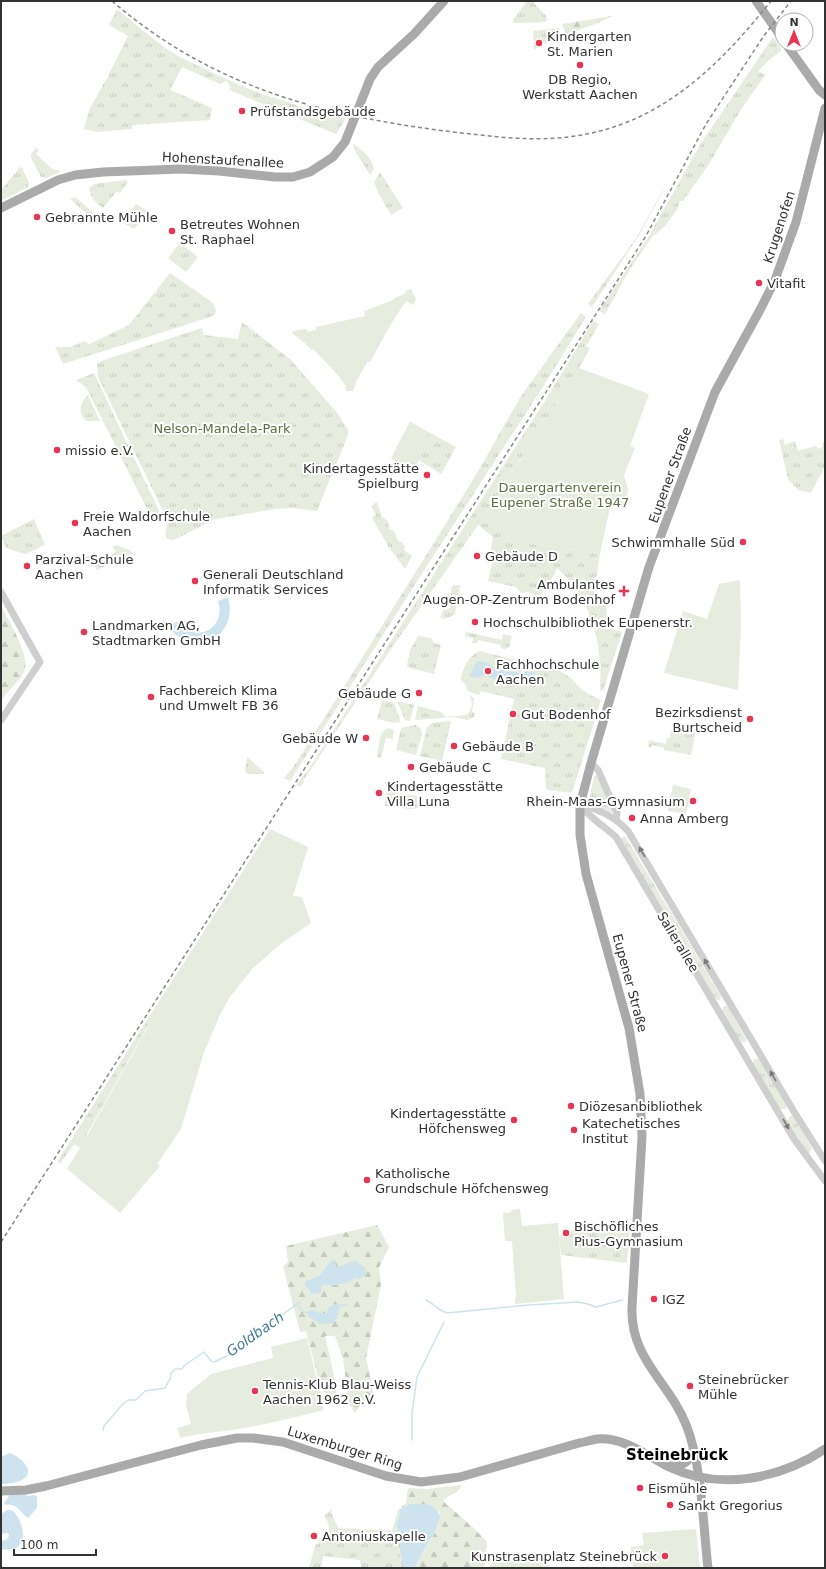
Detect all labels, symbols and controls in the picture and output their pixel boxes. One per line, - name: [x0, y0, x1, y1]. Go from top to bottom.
- north arrow: [774, 12, 814, 52]
- text: N: [789, 16, 799, 29]
- place label: Kindergarten St. Marien: [547, 29, 632, 59]
- marker: Kindergarten St. Marien: [534, 38, 544, 48]
- marker: DB Regio, Werkstatt Aachen: [575, 60, 585, 70]
- place label: DB Regio, Werkstatt Aachen: [522, 72, 638, 102]
- place label: Prüfstandsgebäude: [250, 104, 376, 119]
- marker: Prüfstandsgebäude: [237, 106, 247, 116]
- street label: Hohenstaufenallee: [162, 149, 284, 171]
- street label: Krugenofen: [760, 189, 798, 265]
- place label: Gebrannte Mühle: [45, 210, 158, 225]
- marker: Gebrannte Mühle: [32, 212, 42, 222]
- place label: Betreutes Wohnen St. Raphael: [180, 217, 300, 247]
- marker: Betreutes Wohnen St. Raphael: [167, 226, 177, 236]
- place label: Vitafit: [767, 276, 806, 291]
- marker: Vitafit: [754, 278, 764, 288]
- park label: Nelson-Mandela-Park: [153, 421, 291, 436]
- street label: Eupener Straße: [646, 425, 694, 525]
- place label: missio e.V.: [65, 443, 134, 458]
- marker: missio e.V.: [52, 445, 62, 455]
- place label: Kindertagesstätte Spielburg: [303, 461, 419, 491]
- marker: Kindertagesstätte Spielburg: [422, 470, 432, 480]
- park label: Dauergartenverein Eupener Straße 1947: [491, 480, 629, 510]
- place label: Freie Waldorfschule Aachen: [83, 509, 210, 539]
- marker: Freie Waldorfschule Aachen: [70, 518, 80, 528]
- place label: Schwimmhalle Süd: [611, 535, 735, 550]
- marker: Schwimmhalle Süd: [738, 537, 748, 547]
- place label: Gebäude D: [485, 549, 558, 564]
- marker: Gebäude D: [472, 551, 482, 561]
- place label: Parzival-Schule Aachen: [35, 552, 133, 582]
- marker: Parzival-Schule Aachen: [22, 561, 32, 571]
- place label: Generali Deutschland Informatik Services: [203, 567, 344, 597]
- marker: Generali Deutschland Informatik Services: [190, 576, 200, 586]
- place label: Ambulantes Augen-OP-Zentrum Bodenhof: [423, 577, 615, 607]
- marker: Ambulantes Augen-OP-Zentrum Bodenhof: [618, 585, 630, 597]
- place label: Hochschulbibliothek Eupenerstr.: [483, 615, 693, 630]
- marker: Hochschulbibliothek Eupenerstr.: [470, 617, 480, 627]
- place label: Landmarken AG, Stadtmarken GmbH: [92, 618, 221, 648]
- marker: Landmarken AG, Stadtmarken GmbH: [79, 627, 89, 637]
- place label: Fachhochschule Aachen: [496, 657, 599, 687]
- marker: Fachhochschule Aachen: [483, 666, 493, 676]
- place label: Fachbereich Klima und Umwelt FB 36: [159, 683, 279, 713]
- place label: Gebäude G: [338, 686, 411, 701]
- marker: Gebäude G: [414, 688, 424, 698]
- marker: Fachbereich Klima und Umwelt FB 36: [146, 692, 156, 702]
- place label: Bezirksdienst Burtscheid: [655, 705, 742, 735]
- place label: Gut Bodenhof: [521, 707, 611, 722]
- marker: Gut Bodenhof: [508, 709, 518, 719]
- marker: Bezirksdienst Burtscheid: [745, 714, 755, 724]
- place label: Gebäude W: [282, 731, 358, 746]
- marker: Gebäude W: [361, 733, 371, 743]
- place label: Gebäude B: [462, 739, 534, 754]
- marker: Gebäude B: [449, 741, 459, 751]
- place label: Gebäude C: [419, 760, 491, 775]
- marker: Gebäude C: [406, 762, 416, 772]
- place label: Kindertagesstätte Villa Luna: [387, 779, 503, 809]
- marker: Kindertagesstätte Villa Luna: [374, 788, 384, 798]
- place label: Rhein-Maas-Gymnasium: [526, 794, 685, 809]
- marker: Rhein-Maas-Gymnasium: [688, 796, 698, 806]
- place label: Anna Amberg: [640, 811, 729, 826]
- marker: Anna Amberg: [627, 813, 637, 823]
- one-way arrow: [638, 846, 645, 858]
- street label: Salierallee: [654, 909, 702, 975]
- street label: Eupener Straße: [610, 932, 650, 1034]
- one-way arrow: [704, 958, 711, 970]
- one-way arrow: [770, 1070, 777, 1082]
- place label: Diözesanbibliothek: [579, 1099, 703, 1114]
- marker: Diözesanbibliothek: [566, 1101, 576, 1111]
- place label: Kindertagesstätte Höfchensweg: [390, 1106, 506, 1136]
- marker: Kindertagesstätte Höfchensweg: [509, 1115, 519, 1125]
- place label: Katechetisches Institut: [582, 1116, 681, 1146]
- one-way arrow: [782, 1118, 789, 1130]
- marker: Katechetisches Institut: [569, 1125, 579, 1135]
- place label: Katholische Grundschule Höfchensweg: [375, 1166, 549, 1196]
- marker: Katholische Grundschule Höfchensweg: [362, 1175, 372, 1185]
- place label: Bischöfliches Pius-Gymnasium: [574, 1219, 683, 1249]
- marker: Bischöfliches Pius-Gymnasium: [561, 1228, 571, 1238]
- place label: IGZ: [662, 1292, 685, 1307]
- marker: IGZ: [649, 1294, 659, 1304]
- water label: Goldbach: [223, 1308, 287, 1360]
- place label: Steinebrücker Mühle: [698, 1372, 789, 1402]
- place label: Tennis-Klub Blau-Weiss Aachen 1962 e.V.: [262, 1377, 411, 1407]
- marker: Steinebrücker Mühle: [685, 1381, 695, 1391]
- marker: Tennis-Klub Blau-Weiss Aachen 1962 e.V.: [250, 1386, 260, 1396]
- street label: Luxemburger Ring: [286, 1423, 404, 1473]
- district label: Steinebrück: [626, 1446, 729, 1464]
- place label: Eismühle: [648, 1481, 707, 1496]
- marker: Eismühle: [635, 1483, 645, 1493]
- place label: Sankt Gregorius: [678, 1498, 783, 1513]
- marker: Sankt Gregorius: [665, 1500, 675, 1510]
- place label: Antoniuskapelle: [322, 1529, 426, 1544]
- scale bar: [14, 1531, 96, 1557]
- marker: Antoniuskapelle: [309, 1531, 319, 1541]
- text: 100 m: [20, 1538, 58, 1552]
- place label: Kunstrasenplatz Steinebrück: [471, 1549, 657, 1564]
- marker: Kunstrasenplatz Steinebrück: [660, 1551, 670, 1561]

